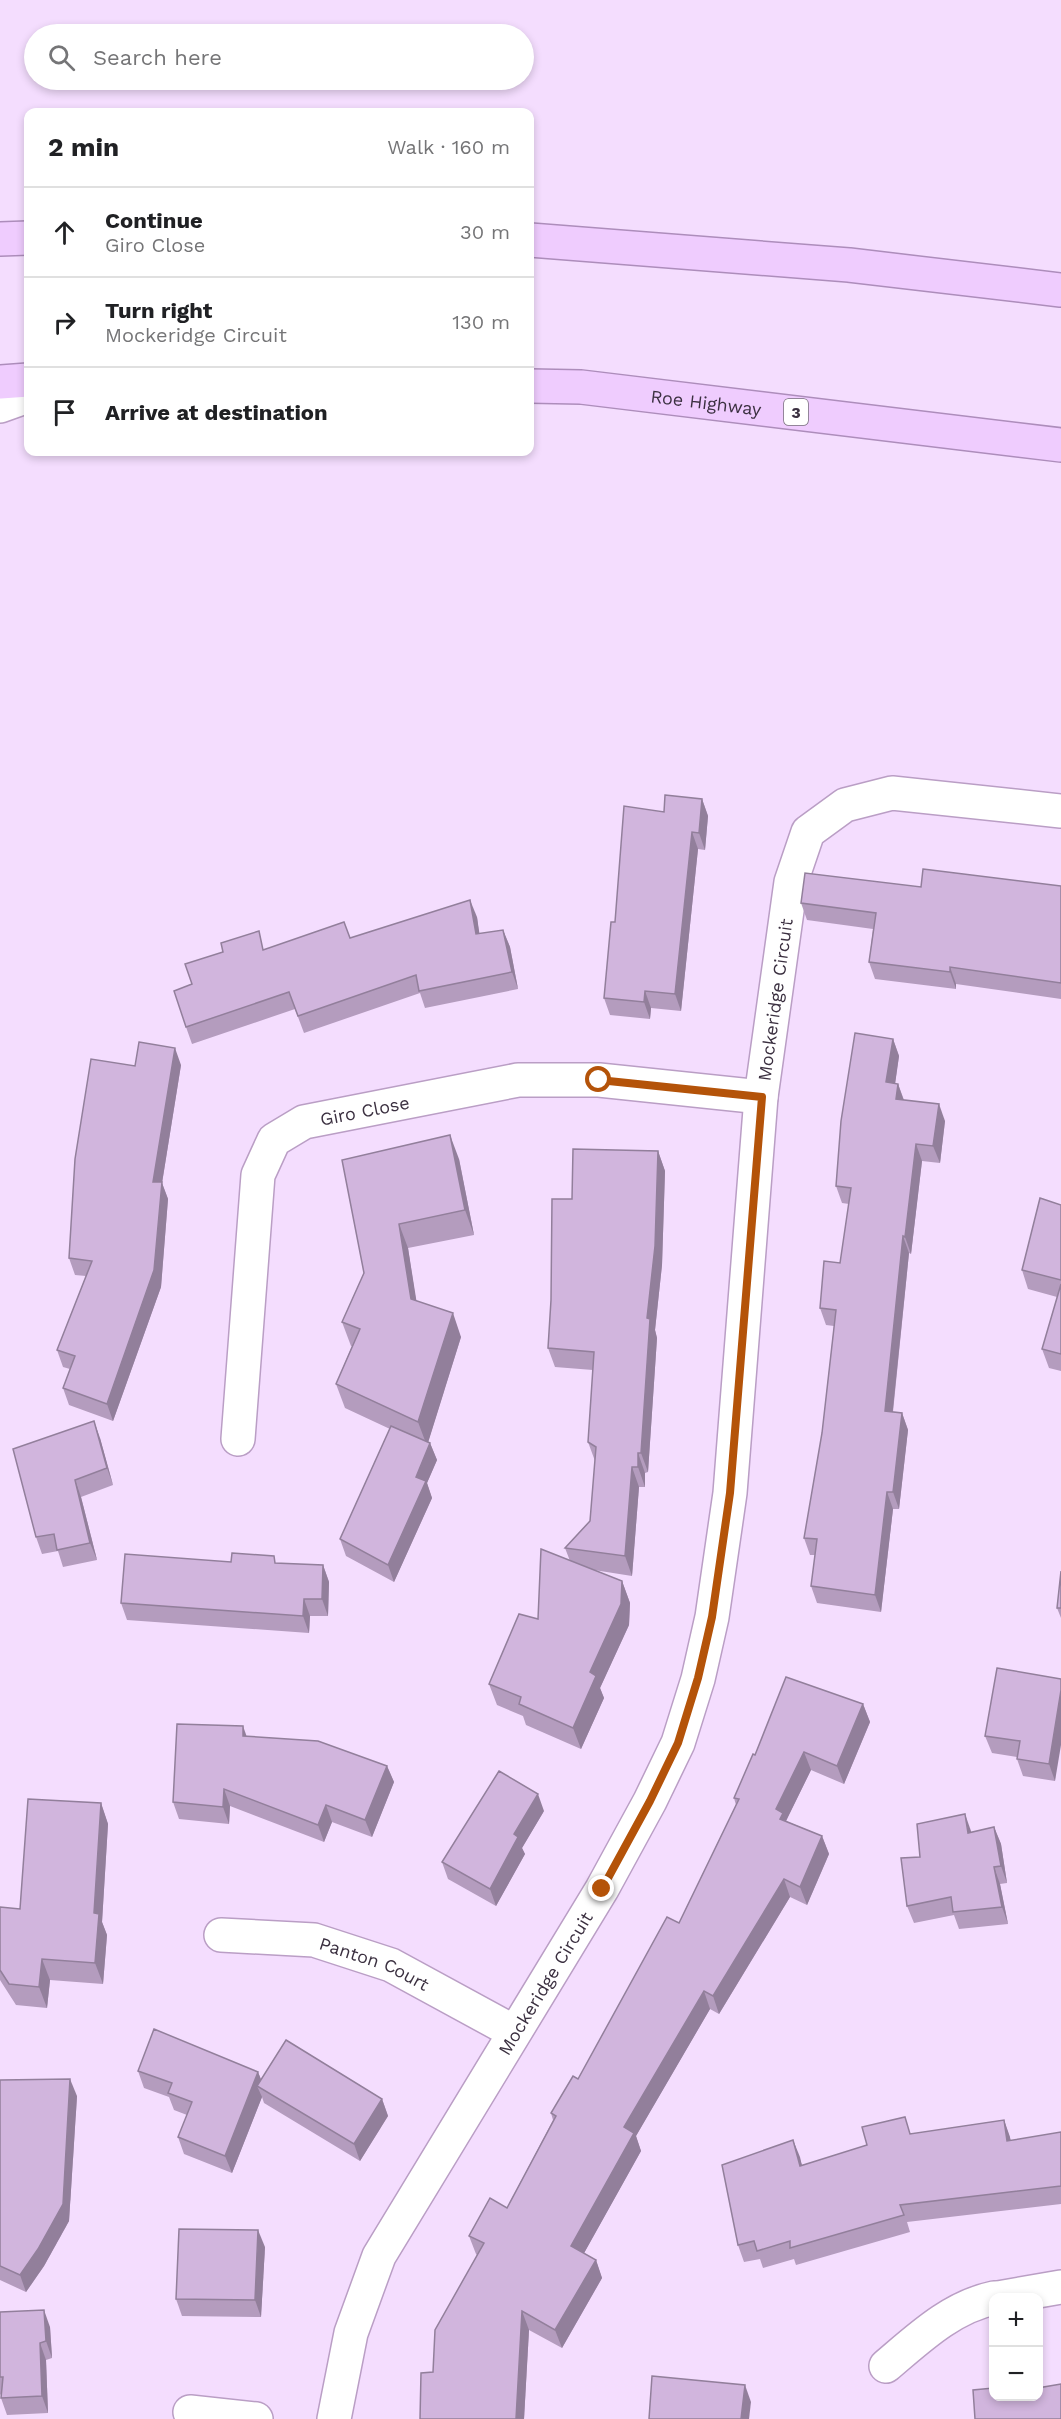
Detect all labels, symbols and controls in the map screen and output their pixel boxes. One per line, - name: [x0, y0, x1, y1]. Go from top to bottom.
- search box: [24, 24, 534, 90]
- icon: search: [45, 41, 78, 74]
- text: Search here: [93, 45, 222, 70]
- text: 2 min: [48, 132, 119, 162]
- text: Walk · 160 m: [387, 135, 510, 159]
- text: Continue: [105, 208, 203, 233]
- icon: ahead: [48, 216, 81, 249]
- text: 30 m: [460, 220, 510, 244]
- text: Giro Close: [105, 233, 205, 257]
- text: Turn right: [105, 298, 212, 323]
- icon: right: [48, 306, 81, 339]
- text: 130 m: [452, 310, 510, 334]
- text: Mockeridge Circuit: [105, 323, 287, 347]
- street label: Roe Highway: [650, 385, 763, 419]
- icon: arrive: [48, 396, 81, 429]
- road number: 3: [784, 399, 808, 425]
- text: Arrive at destination: [105, 400, 328, 425]
- street label: Mockeridge Circuit: [753, 917, 796, 1082]
- route start: [585, 1066, 611, 1092]
- street label: Giro Close: [318, 1091, 411, 1129]
- route end: [588, 1875, 614, 1901]
- street label: Mockeridge Circuit: [493, 1907, 597, 2058]
- street label: Panton Court: [317, 1932, 433, 1995]
- map controls: [989, 2293, 1043, 2401]
- button: +: [989, 2293, 1043, 2347]
- button: −: [989, 2347, 1043, 2401]

